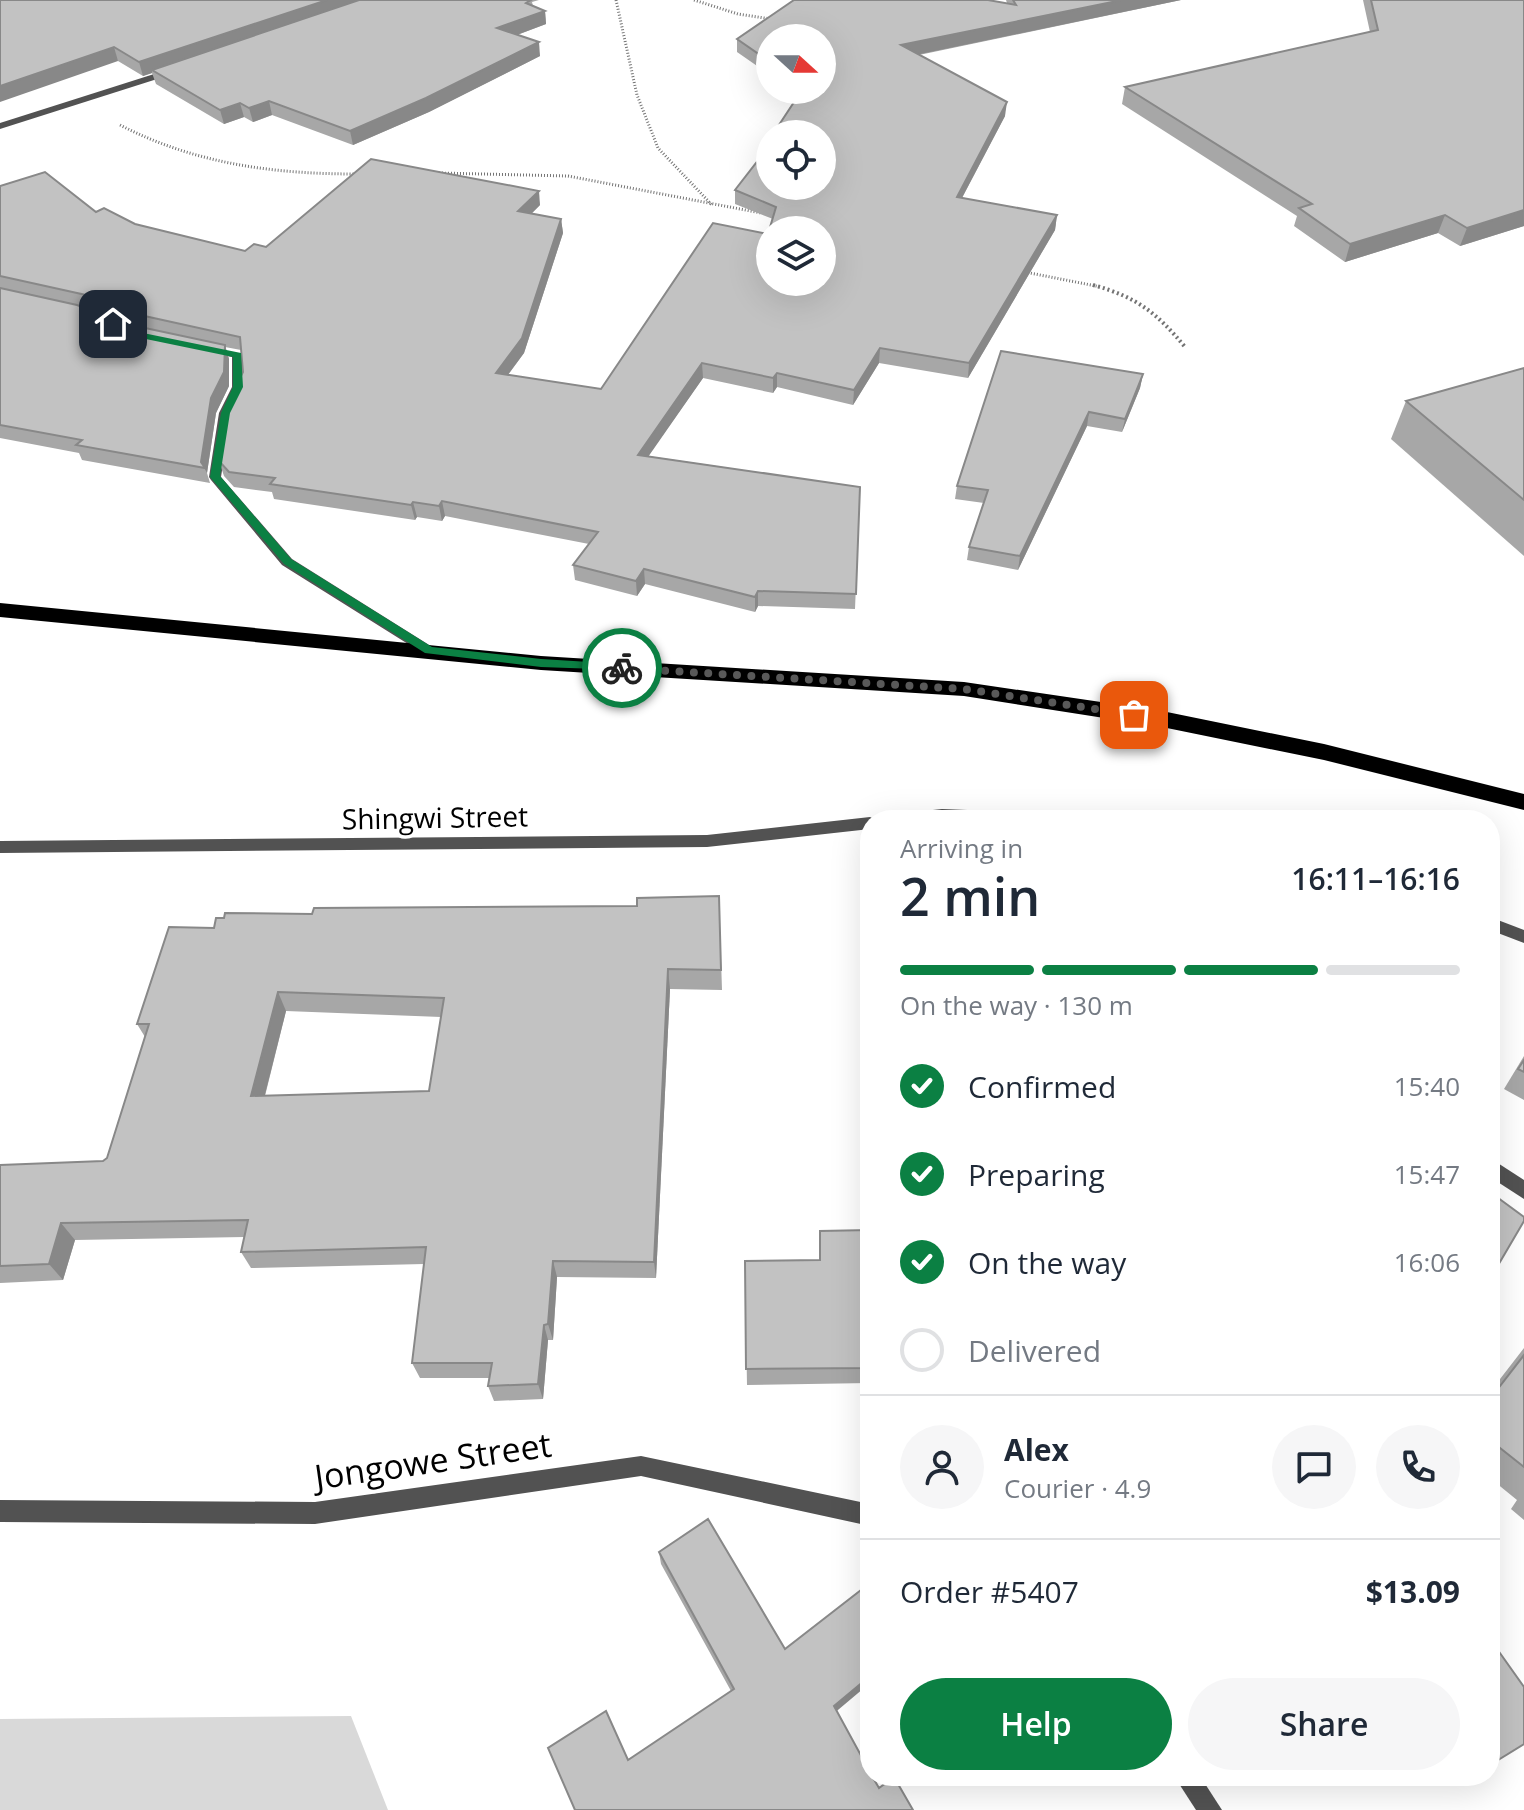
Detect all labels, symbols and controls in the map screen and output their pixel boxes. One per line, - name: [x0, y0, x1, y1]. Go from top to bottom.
- north arrow: [756, 24, 836, 104]
- map controls: [756, 24, 836, 296]
- button: locate: [756, 120, 836, 200]
- button: layers: [756, 216, 836, 296]
- pin: [79, 290, 147, 358]
- icon: home: [91, 302, 135, 346]
- courier: [582, 628, 662, 708]
- icon: bike: [600, 646, 644, 690]
- pin: [1100, 681, 1168, 749]
- icon: bag: [1112, 693, 1156, 737]
- street label: Shingwi Street: [342, 796, 528, 838]
- text: Arriving in: [900, 830, 1023, 866]
- text: 16:11–16:16: [1291, 858, 1460, 899]
- text: 2 min: [900, 860, 1040, 931]
- text: On the way · 130 m: [900, 987, 1133, 1023]
- icon: check: [900, 1064, 944, 1108]
- text: Confirmed: [968, 1066, 1116, 1107]
- text: 15:40: [1394, 1068, 1460, 1104]
- icon: check: [900, 1152, 944, 1196]
- text: Preparing: [968, 1154, 1105, 1195]
- text: 15:47: [1394, 1156, 1460, 1192]
- icon: check: [900, 1240, 944, 1284]
- text: On the way: [968, 1242, 1126, 1283]
- text: 16:06: [1394, 1244, 1460, 1280]
- text: Delivered: [968, 1330, 1101, 1371]
- street label: Jongowe Street: [309, 1421, 554, 1500]
- button: person: [900, 1425, 984, 1509]
- button: chat: [1272, 1425, 1356, 1509]
- button: phone: [1376, 1425, 1460, 1509]
- text: Alex: [1004, 1429, 1069, 1470]
- text: Courier · 4.9: [1004, 1470, 1151, 1506]
- text: Order #5407: [900, 1571, 1079, 1612]
- text: $13.09: [1366, 1571, 1460, 1612]
- button: Help: [900, 1678, 1172, 1770]
- button: Share: [1188, 1678, 1460, 1770]

